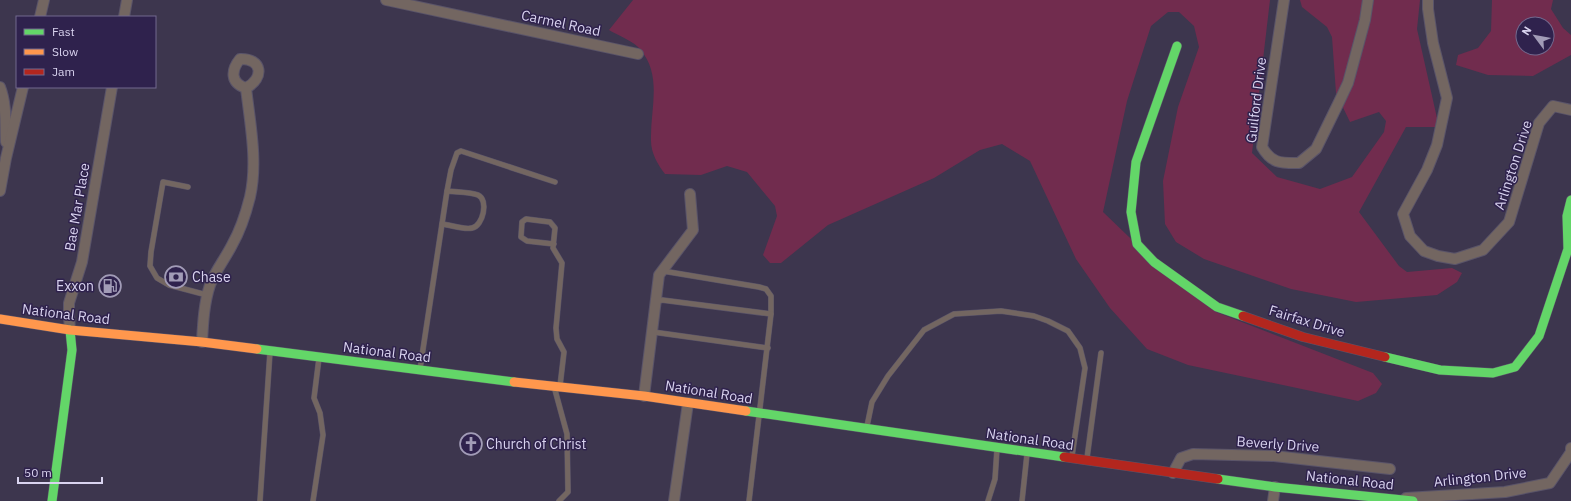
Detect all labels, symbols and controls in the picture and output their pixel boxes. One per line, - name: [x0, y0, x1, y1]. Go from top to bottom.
- street label: Carmel Road: [520, 6, 602, 40]
- legend: [16, 16, 156, 88]
- north arrow: [1515, 16, 1555, 56]
- text: Fast: [52, 24, 75, 39]
- text: N: [1518, 24, 1535, 38]
- text: Slow: [52, 44, 78, 59]
- street label: Guilford Drive: [1242, 56, 1270, 144]
- text: Jam: [52, 64, 75, 79]
- street label: Arlington Drive: [1490, 118, 1536, 212]
- street label: Bae Mar Place: [60, 161, 94, 253]
- bank icon: Chase: [163, 264, 189, 290]
- place label: Chase: [192, 268, 231, 286]
- fuel station icon: Exxon: [97, 273, 123, 299]
- place label: Exxon: [56, 277, 94, 295]
- street label: National Road: [21, 300, 111, 328]
- street label: Fairfax Drive: [1267, 301, 1347, 341]
- street label: National Road: [342, 338, 432, 366]
- street label: National Road: [664, 376, 754, 408]
- street label: National Road: [985, 424, 1075, 454]
- church icon: Church of Christ: [458, 431, 484, 457]
- street label: Beverly Drive: [1236, 432, 1320, 456]
- place label: Church of Christ: [486, 435, 587, 453]
- scale bar: [18, 459, 102, 485]
- street label: Arlington Drive: [1433, 463, 1528, 491]
- text: 50 m: [24, 465, 52, 480]
- street label: National Road: [1305, 466, 1395, 494]

